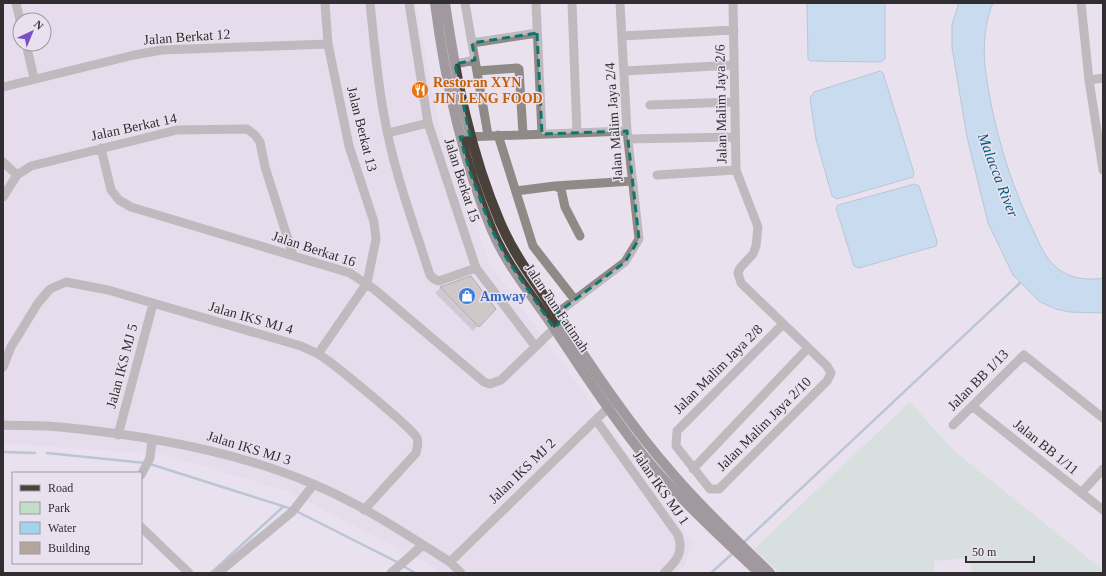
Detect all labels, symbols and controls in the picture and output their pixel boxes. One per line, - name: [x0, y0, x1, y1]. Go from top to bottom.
- north arrow: [12, 12, 52, 52]
- text: N: [32, 18, 46, 32]
- street label: Jalan Berkat 12: [143, 26, 231, 48]
- street label: Jalan Malim Jaya 2/6: [712, 44, 730, 164]
- street label: Jalan Malim Jaya 2/4: [602, 62, 626, 182]
- place label: Restoran XYN JIN LENG FOOD: [433, 75, 543, 106]
- restaurant icon: Restoran XYN JIN LENG FOOD: [410, 80, 430, 100]
- street label: Jalan Berkat 13: [344, 85, 380, 173]
- street label: Jalan Berkat 14: [90, 111, 178, 143]
- water label: Malacca River: [974, 130, 1021, 219]
- street label: Jalan Berkat 15: [441, 136, 483, 224]
- street label: Jalan Berkat 16: [270, 228, 358, 270]
- street label: Jalan Tun Fatimah: [522, 261, 592, 355]
- shop icon: Amway: [457, 286, 477, 306]
- place label: Amway: [480, 289, 526, 304]
- street label: Jalan IKS MJ 4: [207, 299, 295, 337]
- street label: Jalan Malim Jaya 2/8: [670, 321, 766, 417]
- street label: Jalan IKS MJ 5: [104, 322, 140, 410]
- street label: Jalan BB 1/13: [945, 347, 1011, 413]
- street label: Jalan Malim Jaya 2/10: [714, 374, 814, 474]
- street label: Jalan BB 1/11: [1011, 416, 1081, 478]
- street label: Jalan IKS MJ 3: [205, 428, 293, 468]
- street label: Jalan IKS MJ 2: [486, 435, 558, 507]
- street label: Jalan IKS MJ 1: [630, 448, 692, 528]
- legend: [12, 472, 142, 564]
- text: Road: [48, 481, 73, 495]
- text: Park: [48, 501, 70, 515]
- text: Water: [48, 521, 76, 535]
- scale bar: [966, 538, 1034, 564]
- text: Building: [48, 541, 90, 555]
- text: 50 m: [972, 545, 997, 559]

